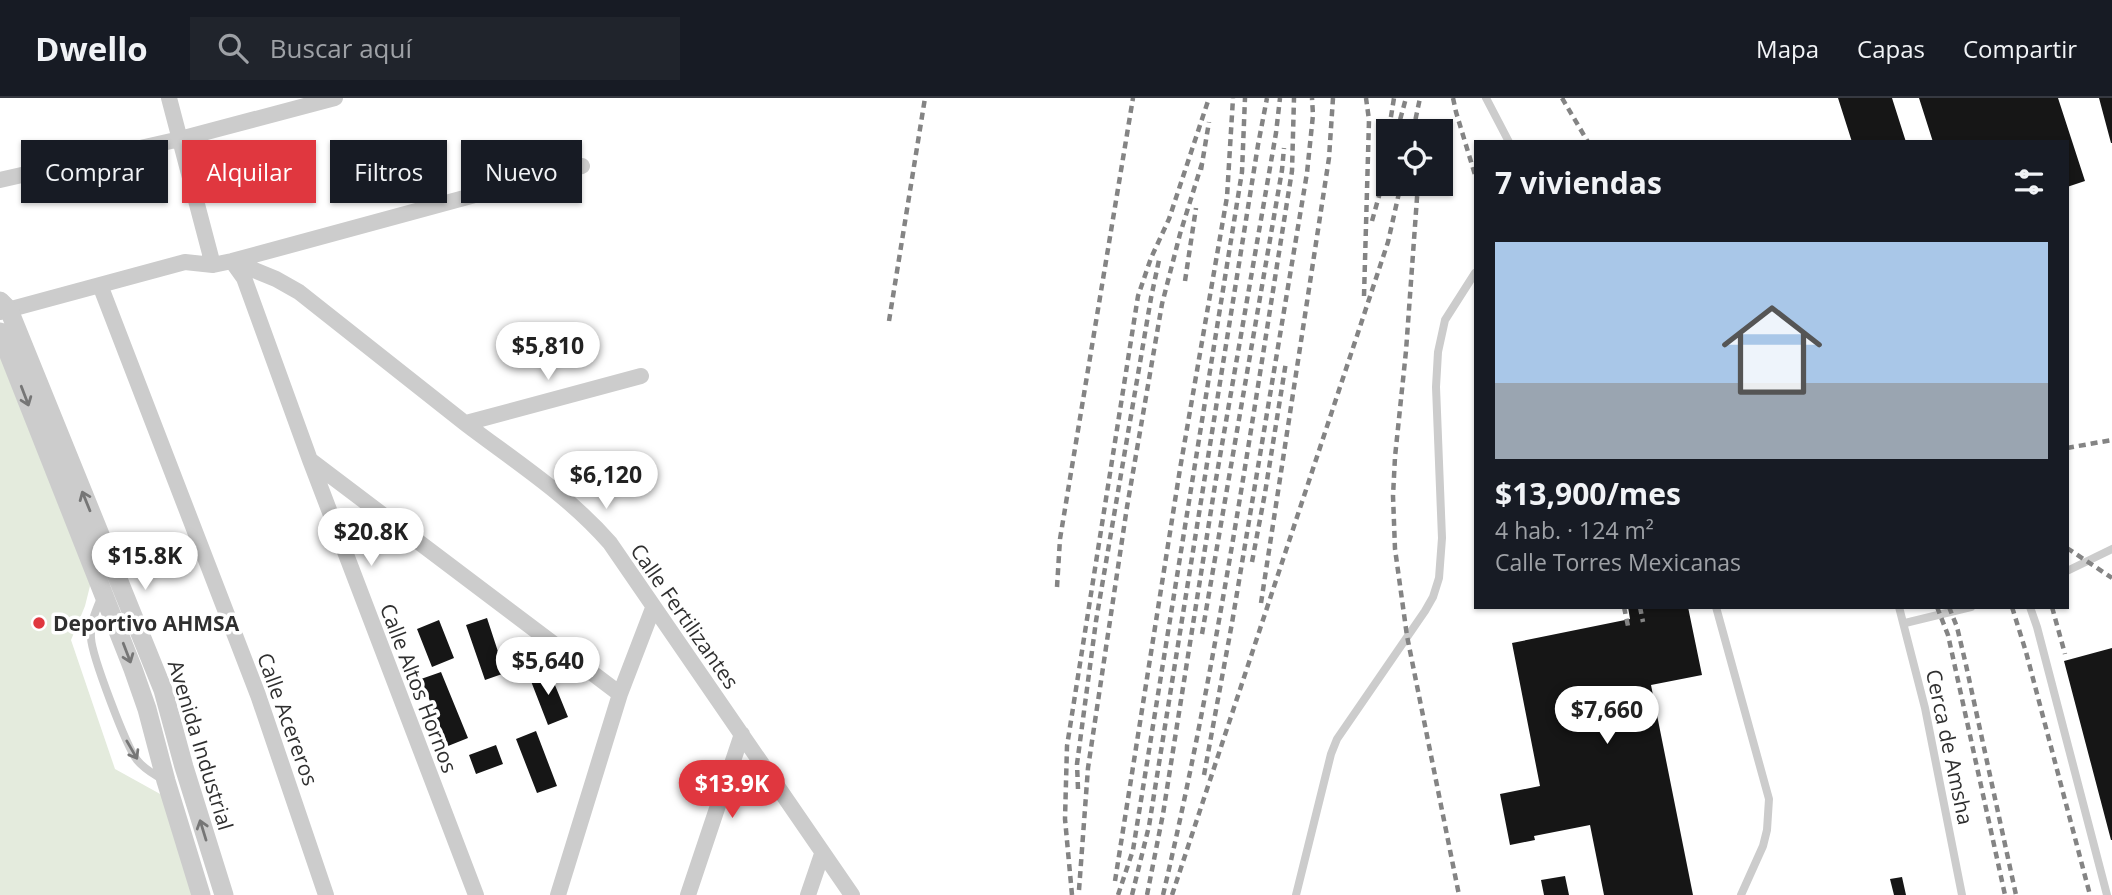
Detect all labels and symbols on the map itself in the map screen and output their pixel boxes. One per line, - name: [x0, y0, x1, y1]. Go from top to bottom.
- pin: $5,810: [491, 322, 605, 382]
- one-way arrow: [20, 384, 32, 406]
- pin: $6,120: [549, 452, 663, 511]
- one-way arrow: [79, 490, 92, 512]
- pin: $20.8K: [314, 508, 428, 568]
- pin: $15.8K: [88, 532, 202, 592]
- street label: Calle Fertilizantes: [624, 538, 746, 694]
- street label: Calle Altos Hornos: [374, 599, 464, 777]
- place label: Deportivo AHMSA: [53, 609, 240, 637]
- marker: Deportivo AHMSA: [31, 615, 47, 631]
- pin: $5,640: [491, 638, 605, 697]
- one-way arrow: [121, 641, 134, 663]
- street label: Calle Acereros: [251, 649, 325, 789]
- street label: Avenida Industrial: [162, 656, 240, 834]
- street label: Cerca de Amsha: [1920, 667, 1980, 827]
- pin: $7,660: [1550, 686, 1664, 746]
- one-way arrow: [125, 740, 139, 760]
- pin: $13.9K: [675, 760, 789, 820]
- one-way arrow: [196, 819, 209, 841]

